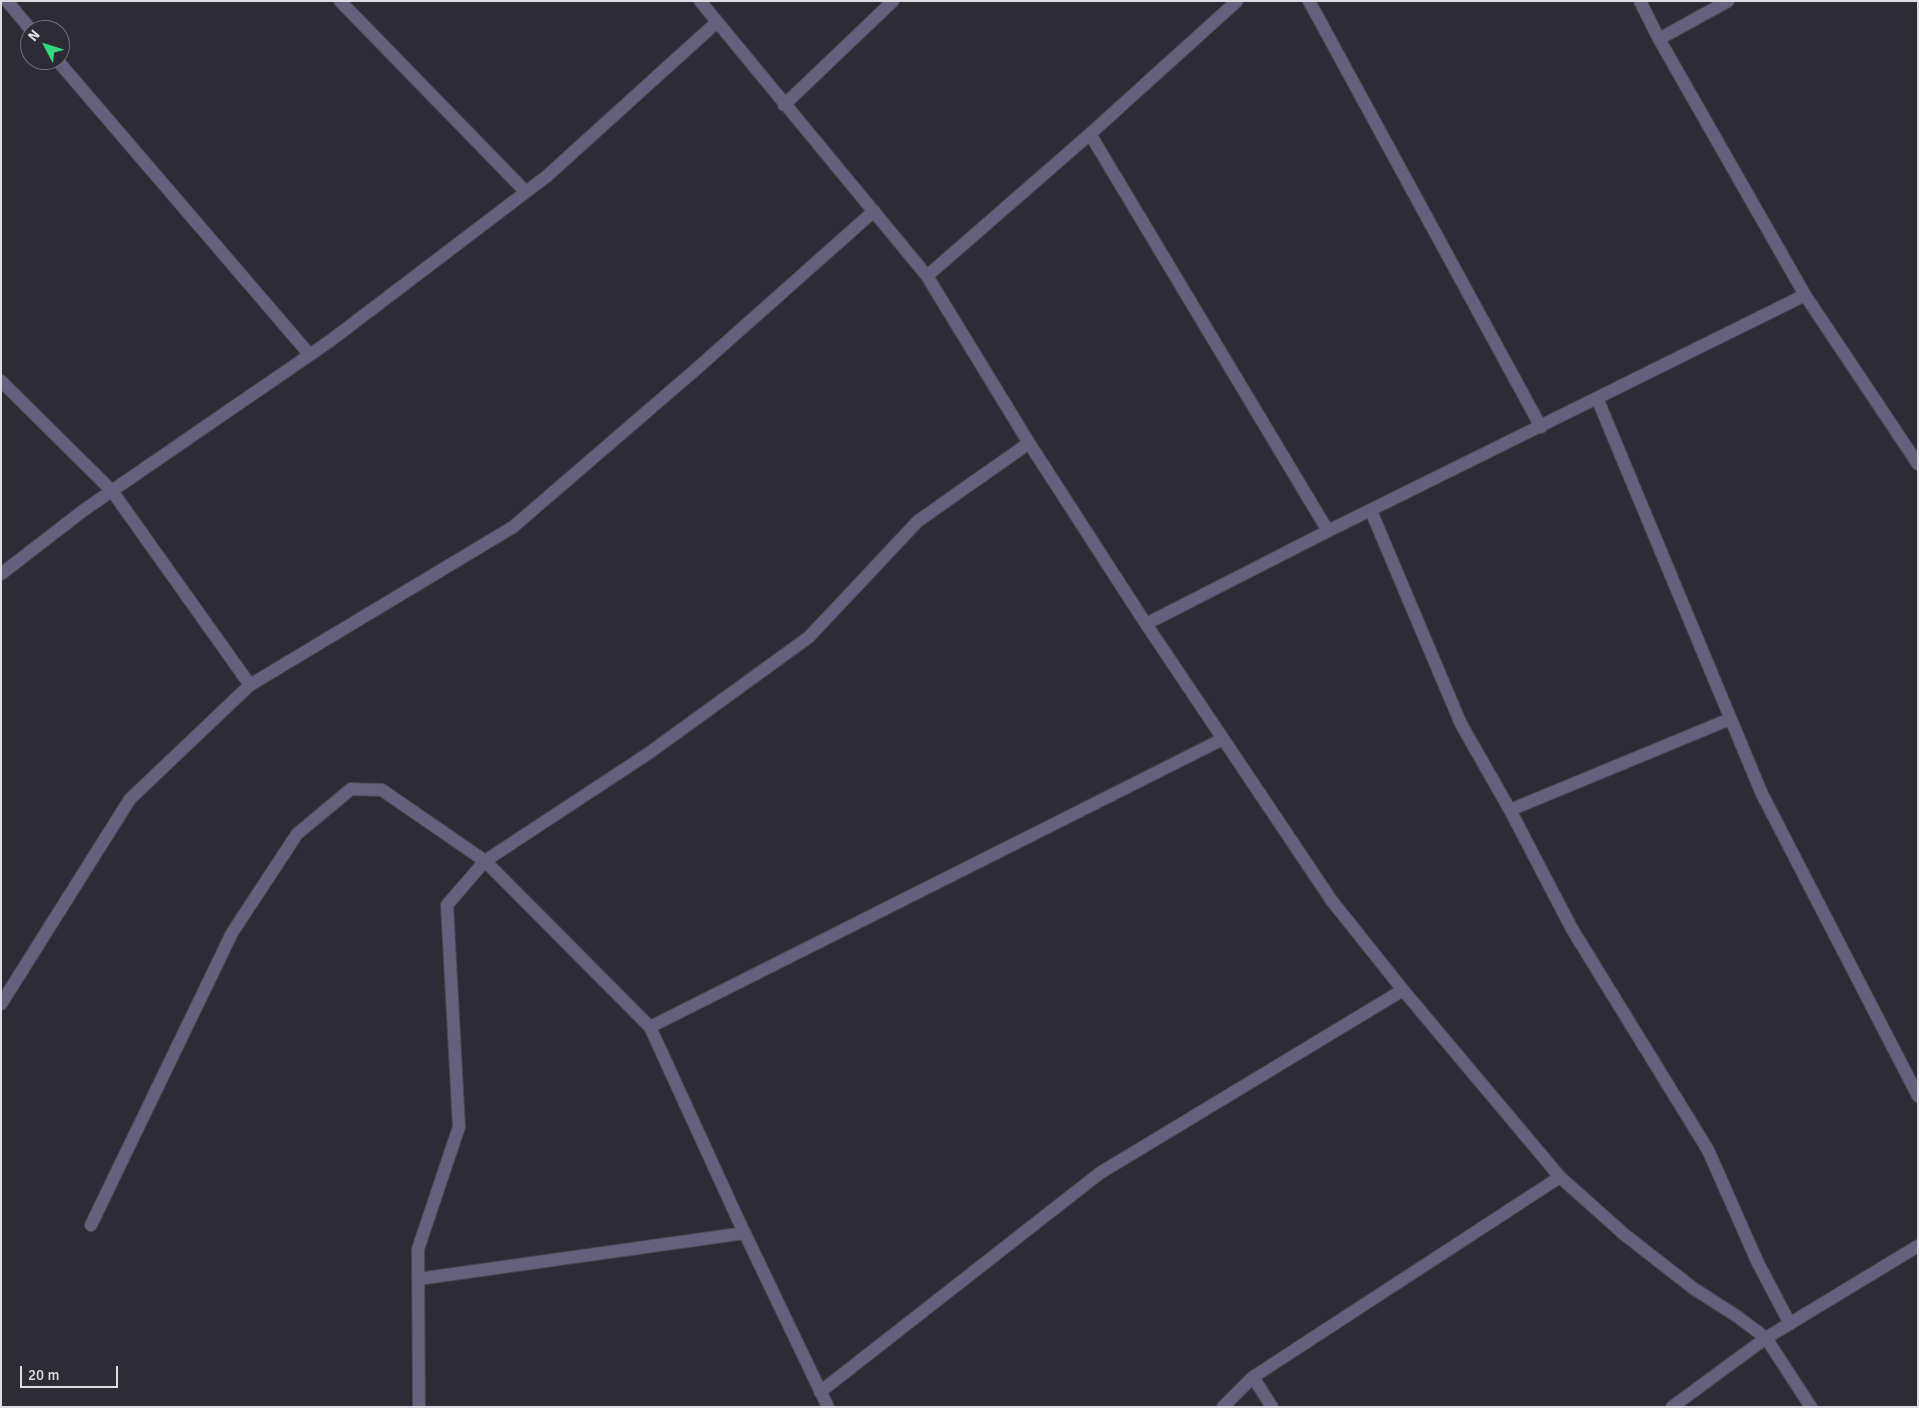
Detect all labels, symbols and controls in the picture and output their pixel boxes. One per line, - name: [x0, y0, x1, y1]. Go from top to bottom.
- north arrow: [20, 20, 70, 70]
- text: N: [24, 26, 44, 45]
- scale bar: [22, 1356, 120, 1388]
- text: 20 m: [28, 1366, 59, 1384]

